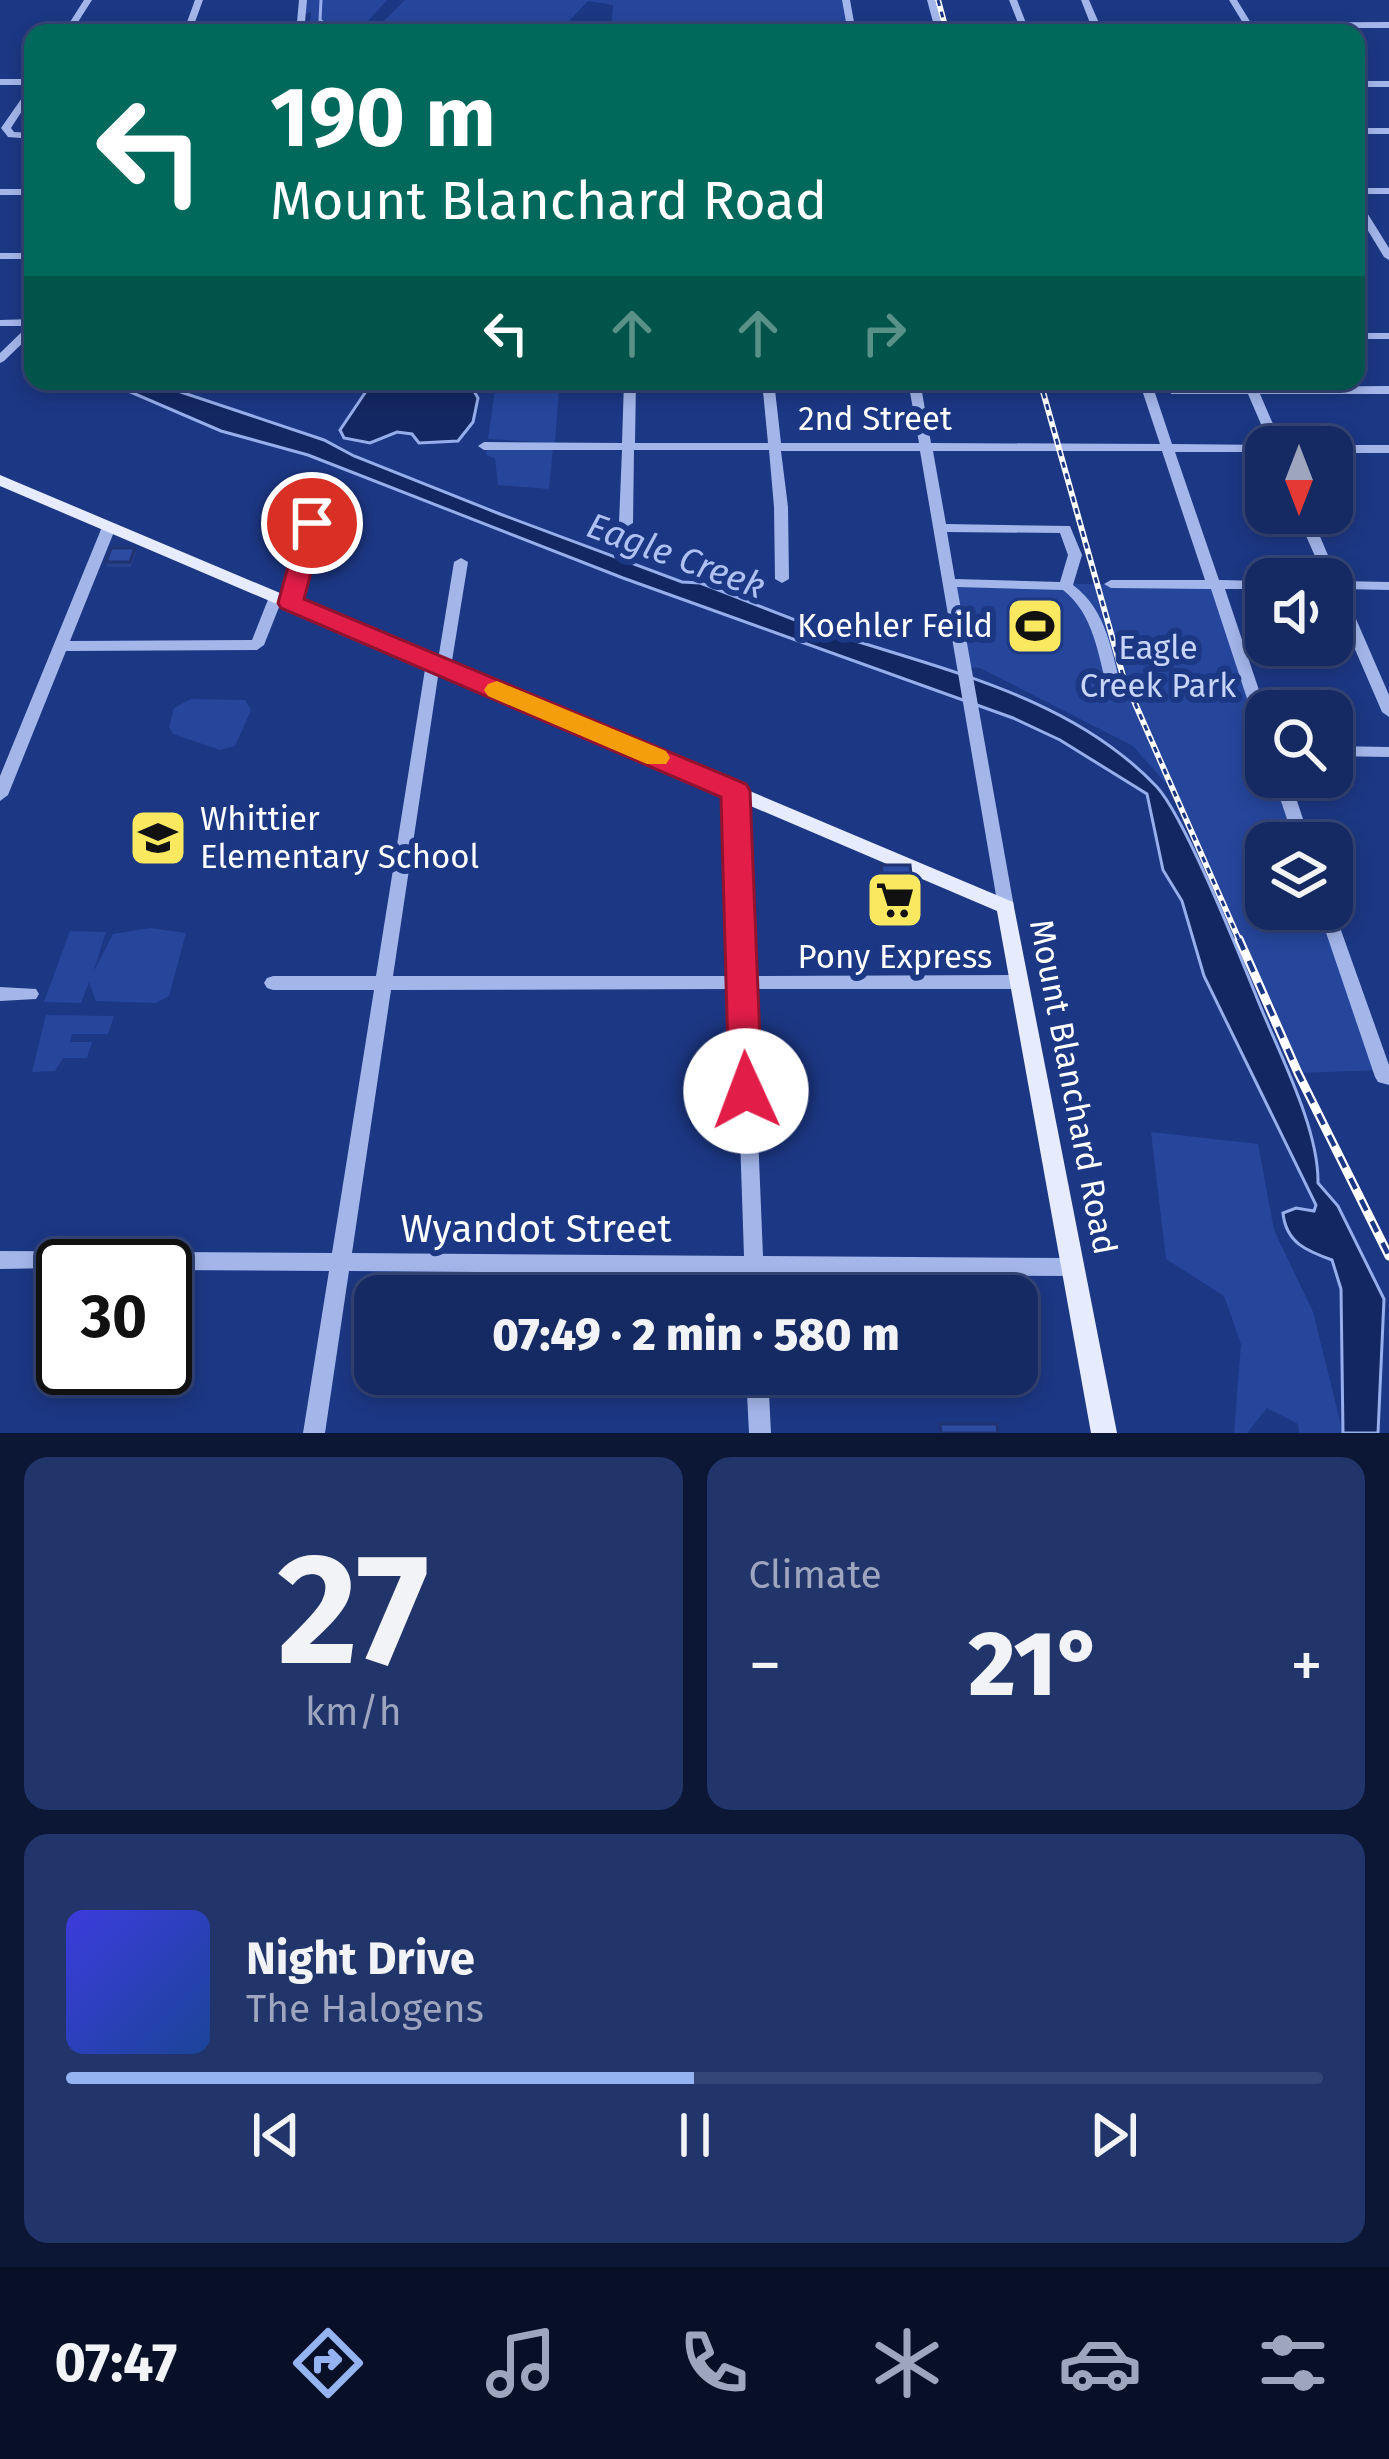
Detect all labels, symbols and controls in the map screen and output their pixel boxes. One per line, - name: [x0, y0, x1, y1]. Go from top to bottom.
- text: 190 m: [270, 67, 496, 168]
- icon: left: [72, 72, 228, 228]
- text: Mount Blanchard Road: [270, 169, 827, 233]
- icon: left: [473, 300, 539, 366]
- icon: ahead: [599, 300, 665, 366]
- icon: ahead: [725, 300, 791, 366]
- icon: right: [851, 300, 917, 366]
- street label: 2nd Street: [798, 399, 952, 439]
- north arrow: [1245, 426, 1353, 534]
- map controls: [1245, 426, 1353, 930]
- pin: [261, 472, 363, 574]
- icon: arrive: [279, 490, 345, 556]
- water label: Eagle Creek: [581, 503, 771, 609]
- button: sound: [1245, 558, 1353, 666]
- sports icon: Koehler Feild: [1004, 595, 1066, 657]
- place label: Koehler Feild: [797, 606, 993, 646]
- park label: Eagle Creek Park: [1080, 628, 1236, 706]
- button: search: [1245, 690, 1353, 798]
- place label: Whittier Elementary School: [200, 799, 480, 877]
- school or university icon: Whittier Elementary School: [127, 807, 189, 869]
- button: layers: [1245, 822, 1353, 930]
- supermarket icon: Pony Express: [864, 869, 926, 931]
- street label: Mount Blanchard Road: [1021, 916, 1125, 1258]
- place label: Pony Express: [797, 937, 993, 977]
- position arrow: [683, 1028, 809, 1154]
- street label: Wyandot Street: [400, 1206, 673, 1252]
- speed limit sign: 30: [36, 1239, 192, 1395]
- text: 07:49 · 2 min · 580 m: [492, 1308, 900, 1362]
- text: 27: [277, 1517, 429, 1704]
- text: Climate: [749, 1552, 882, 1598]
- text: 21°: [969, 1611, 1103, 1719]
- text: −: [749, 1626, 782, 1705]
- text: +: [1290, 1626, 1323, 1705]
- text: km/h: [305, 1689, 402, 1735]
- text: Night Drive: [246, 1932, 475, 1986]
- text: The Halogens: [246, 1986, 484, 2032]
- icon: previous: [243, 2102, 309, 2168]
- icon: pause: [662, 2102, 728, 2168]
- icon: next: [1081, 2102, 1147, 2168]
- icon: directions: [286, 2321, 370, 2405]
- icon: music: [479, 2321, 563, 2405]
- icon: phone: [672, 2321, 756, 2405]
- icon: climate: [865, 2321, 949, 2405]
- icon: car: [1058, 2321, 1142, 2405]
- icon: filters: [1251, 2321, 1335, 2405]
- text: 07:47: [54, 2331, 177, 2395]

